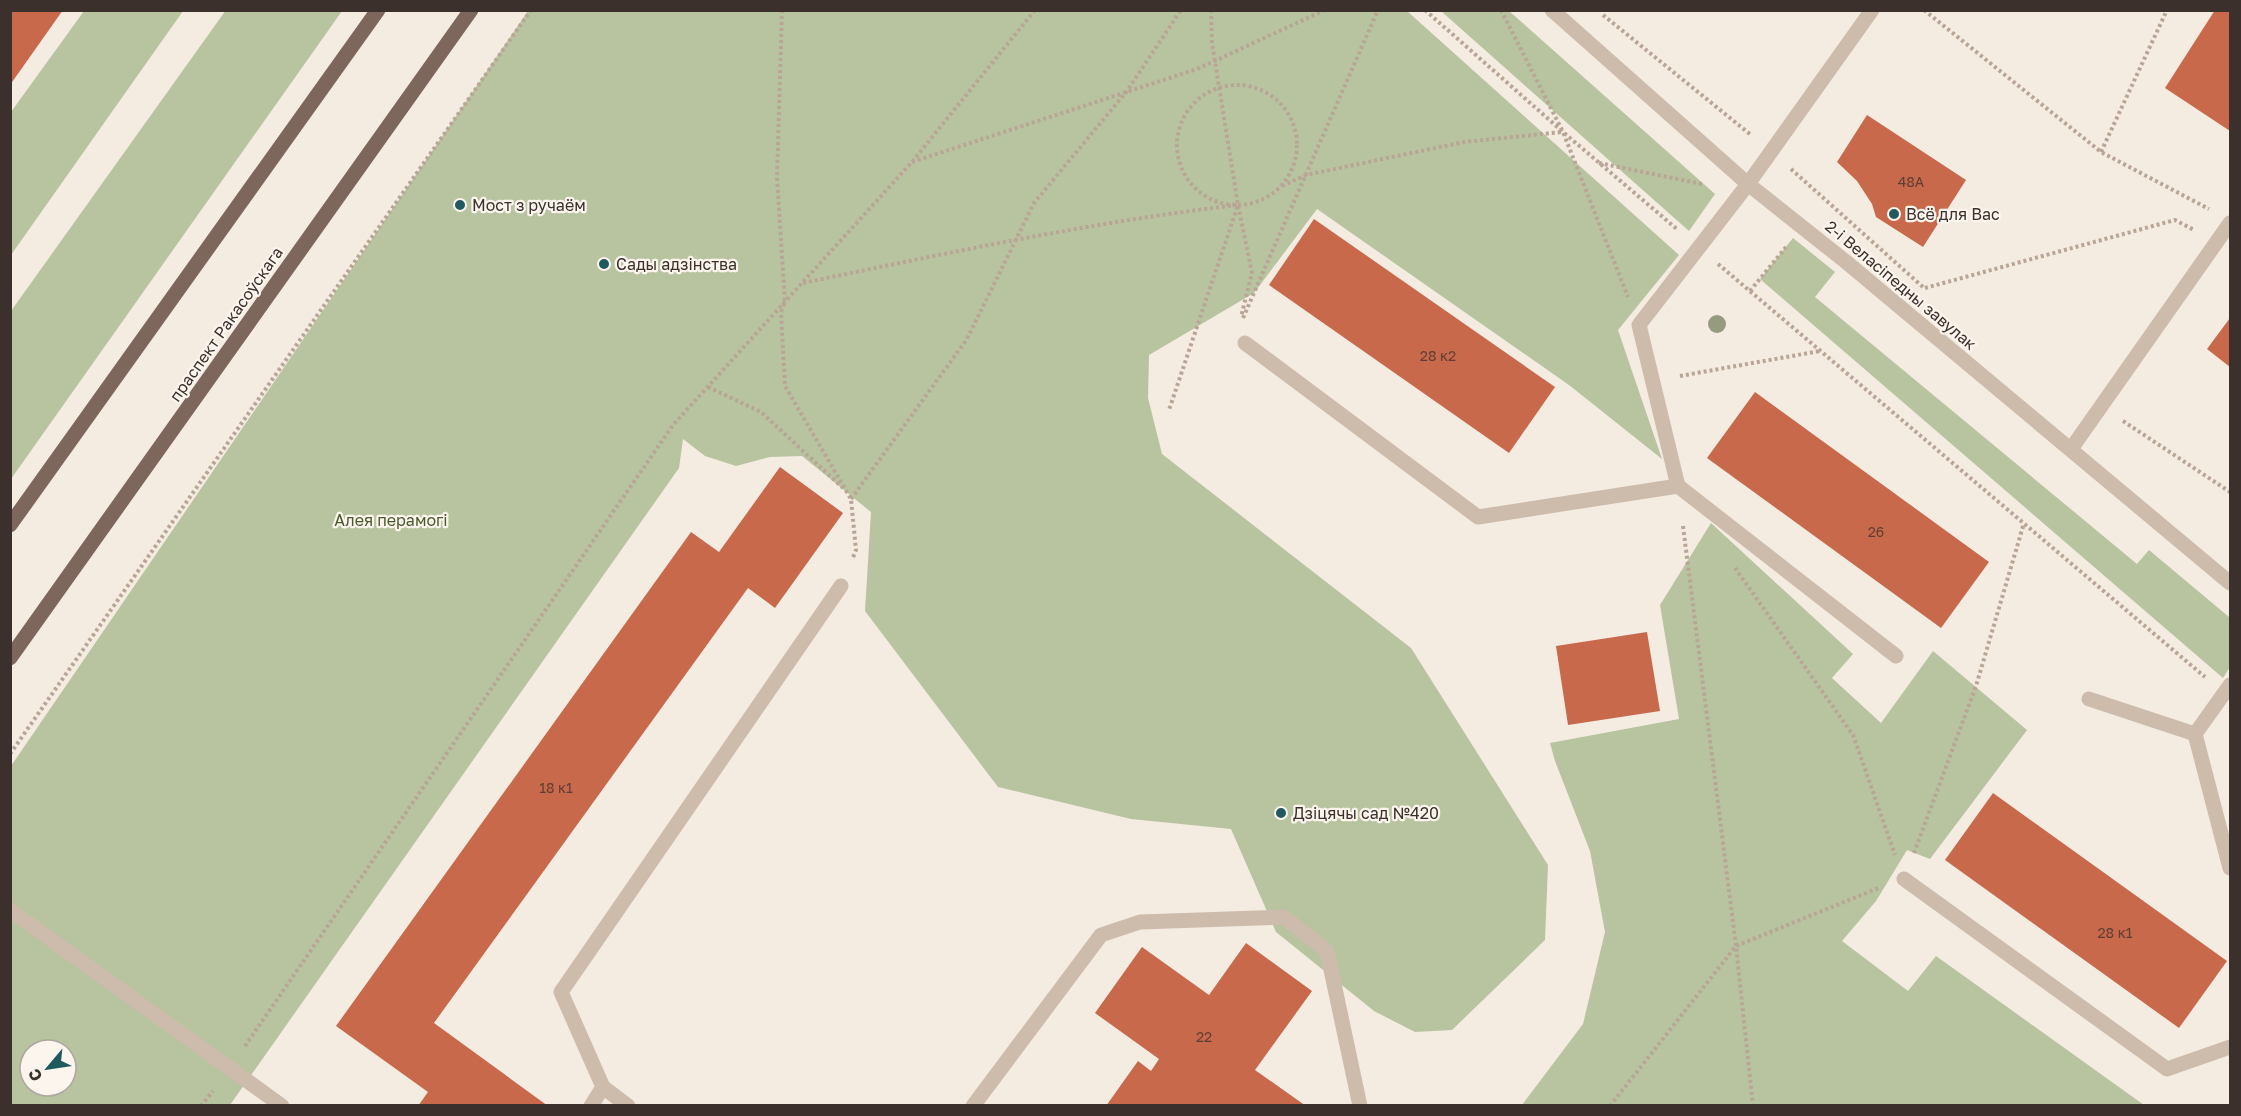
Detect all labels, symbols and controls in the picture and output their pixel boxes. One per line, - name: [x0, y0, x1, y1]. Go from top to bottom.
- house number: 48А: [1898, 173, 1925, 190]
- place label: Мост з ручаём: [472, 195, 586, 215]
- marker: Мост з ручаём: [453, 198, 467, 212]
- place label: Всё для Вас: [1906, 204, 2000, 224]
- marker: Всё для Вас: [1887, 207, 1901, 221]
- street label: 2-і Веласіпедны завулак: [1821, 216, 1981, 354]
- street label: праспект Ракасоўскага: [165, 243, 287, 405]
- place label: Сады адзінства: [616, 254, 737, 274]
- marker: Сады адзінства: [597, 257, 611, 271]
- house number: 28 к2: [1420, 347, 1456, 364]
- park label: Алея перамогі: [334, 510, 448, 530]
- house number: 26: [1868, 523, 1884, 540]
- house number: 18 к1: [539, 779, 573, 796]
- place label: Дзіцячы сад №420: [1293, 803, 1439, 823]
- marker: Дзіцячы сад №420: [1274, 806, 1288, 820]
- house number: 28 к1: [2098, 924, 2133, 941]
- house number: 22: [1196, 1028, 1212, 1045]
- north arrow: [18, 1038, 78, 1098]
- text: С: [23, 1065, 46, 1085]

